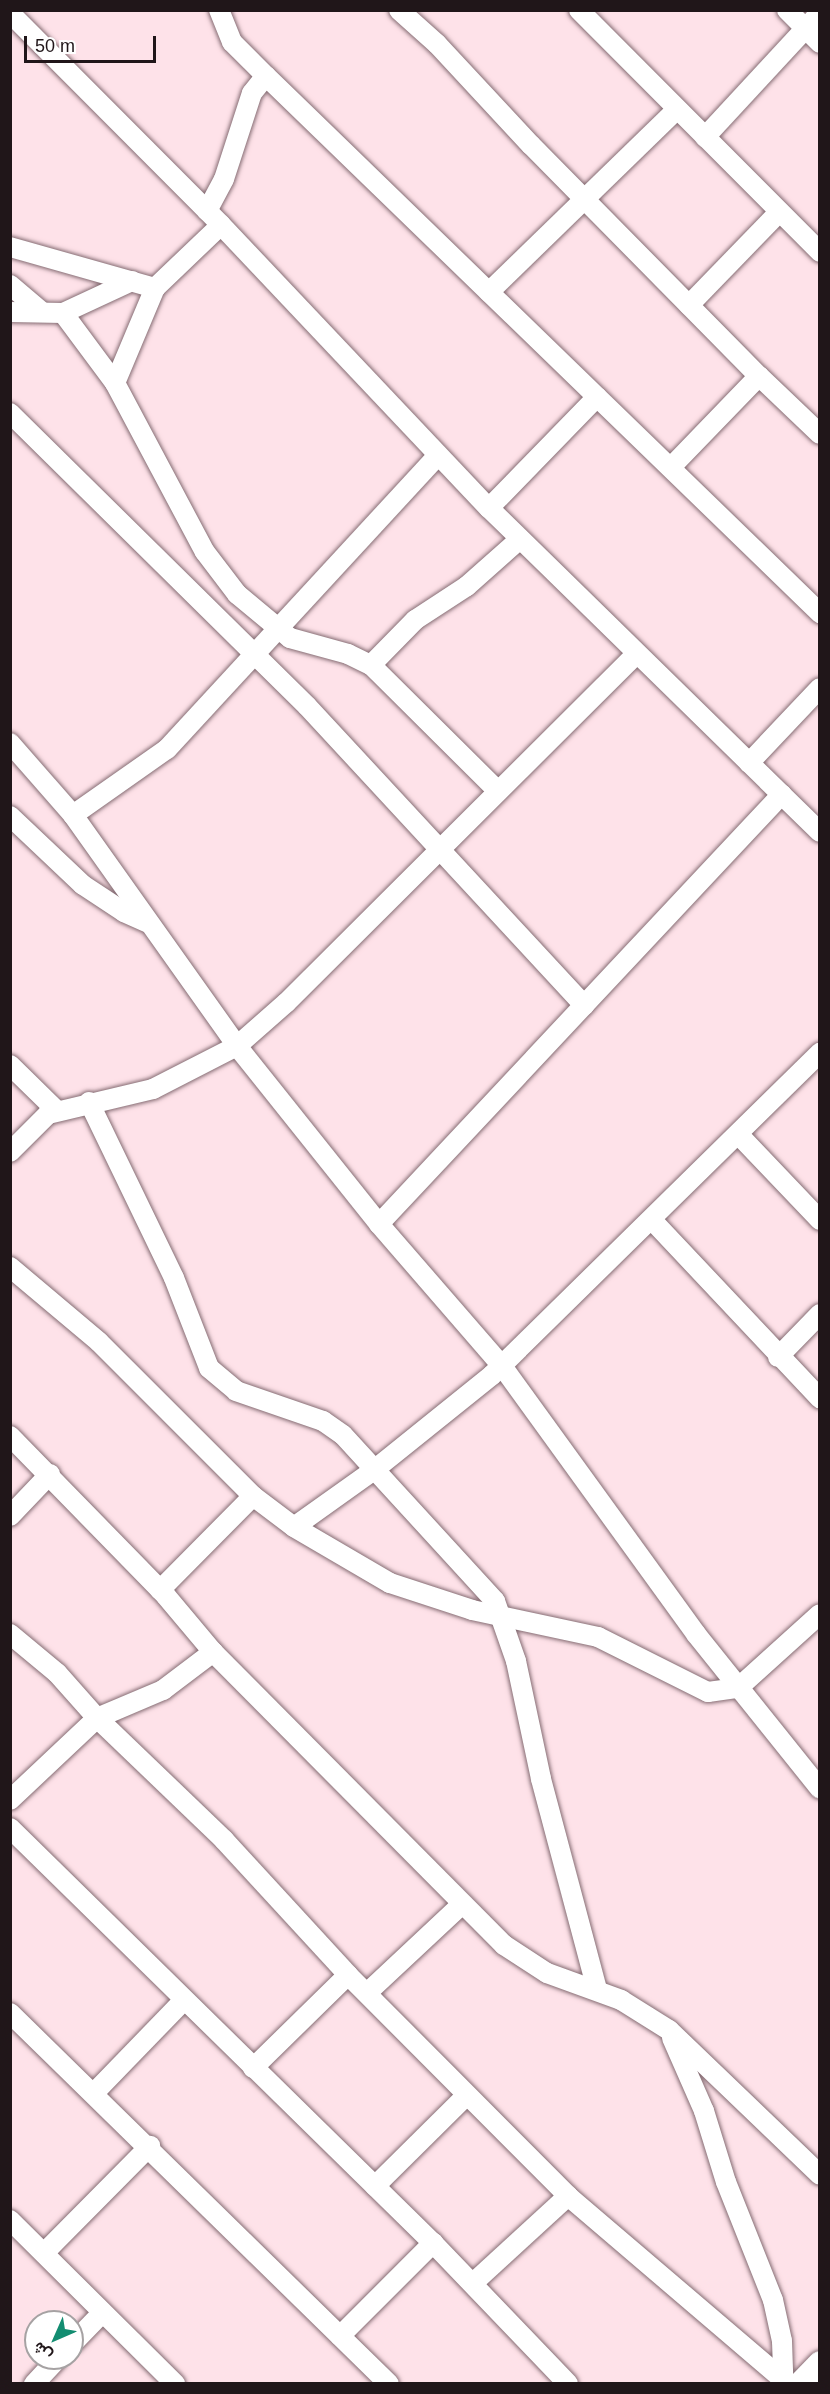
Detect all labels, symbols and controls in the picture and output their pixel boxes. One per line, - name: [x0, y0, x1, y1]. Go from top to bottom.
- scale bar: [27, 24, 159, 62]
- text: 50 m: [35, 36, 75, 56]
- north arrow: [24, 2310, 84, 2370]
- text: ش: [30, 2339, 55, 2364]

